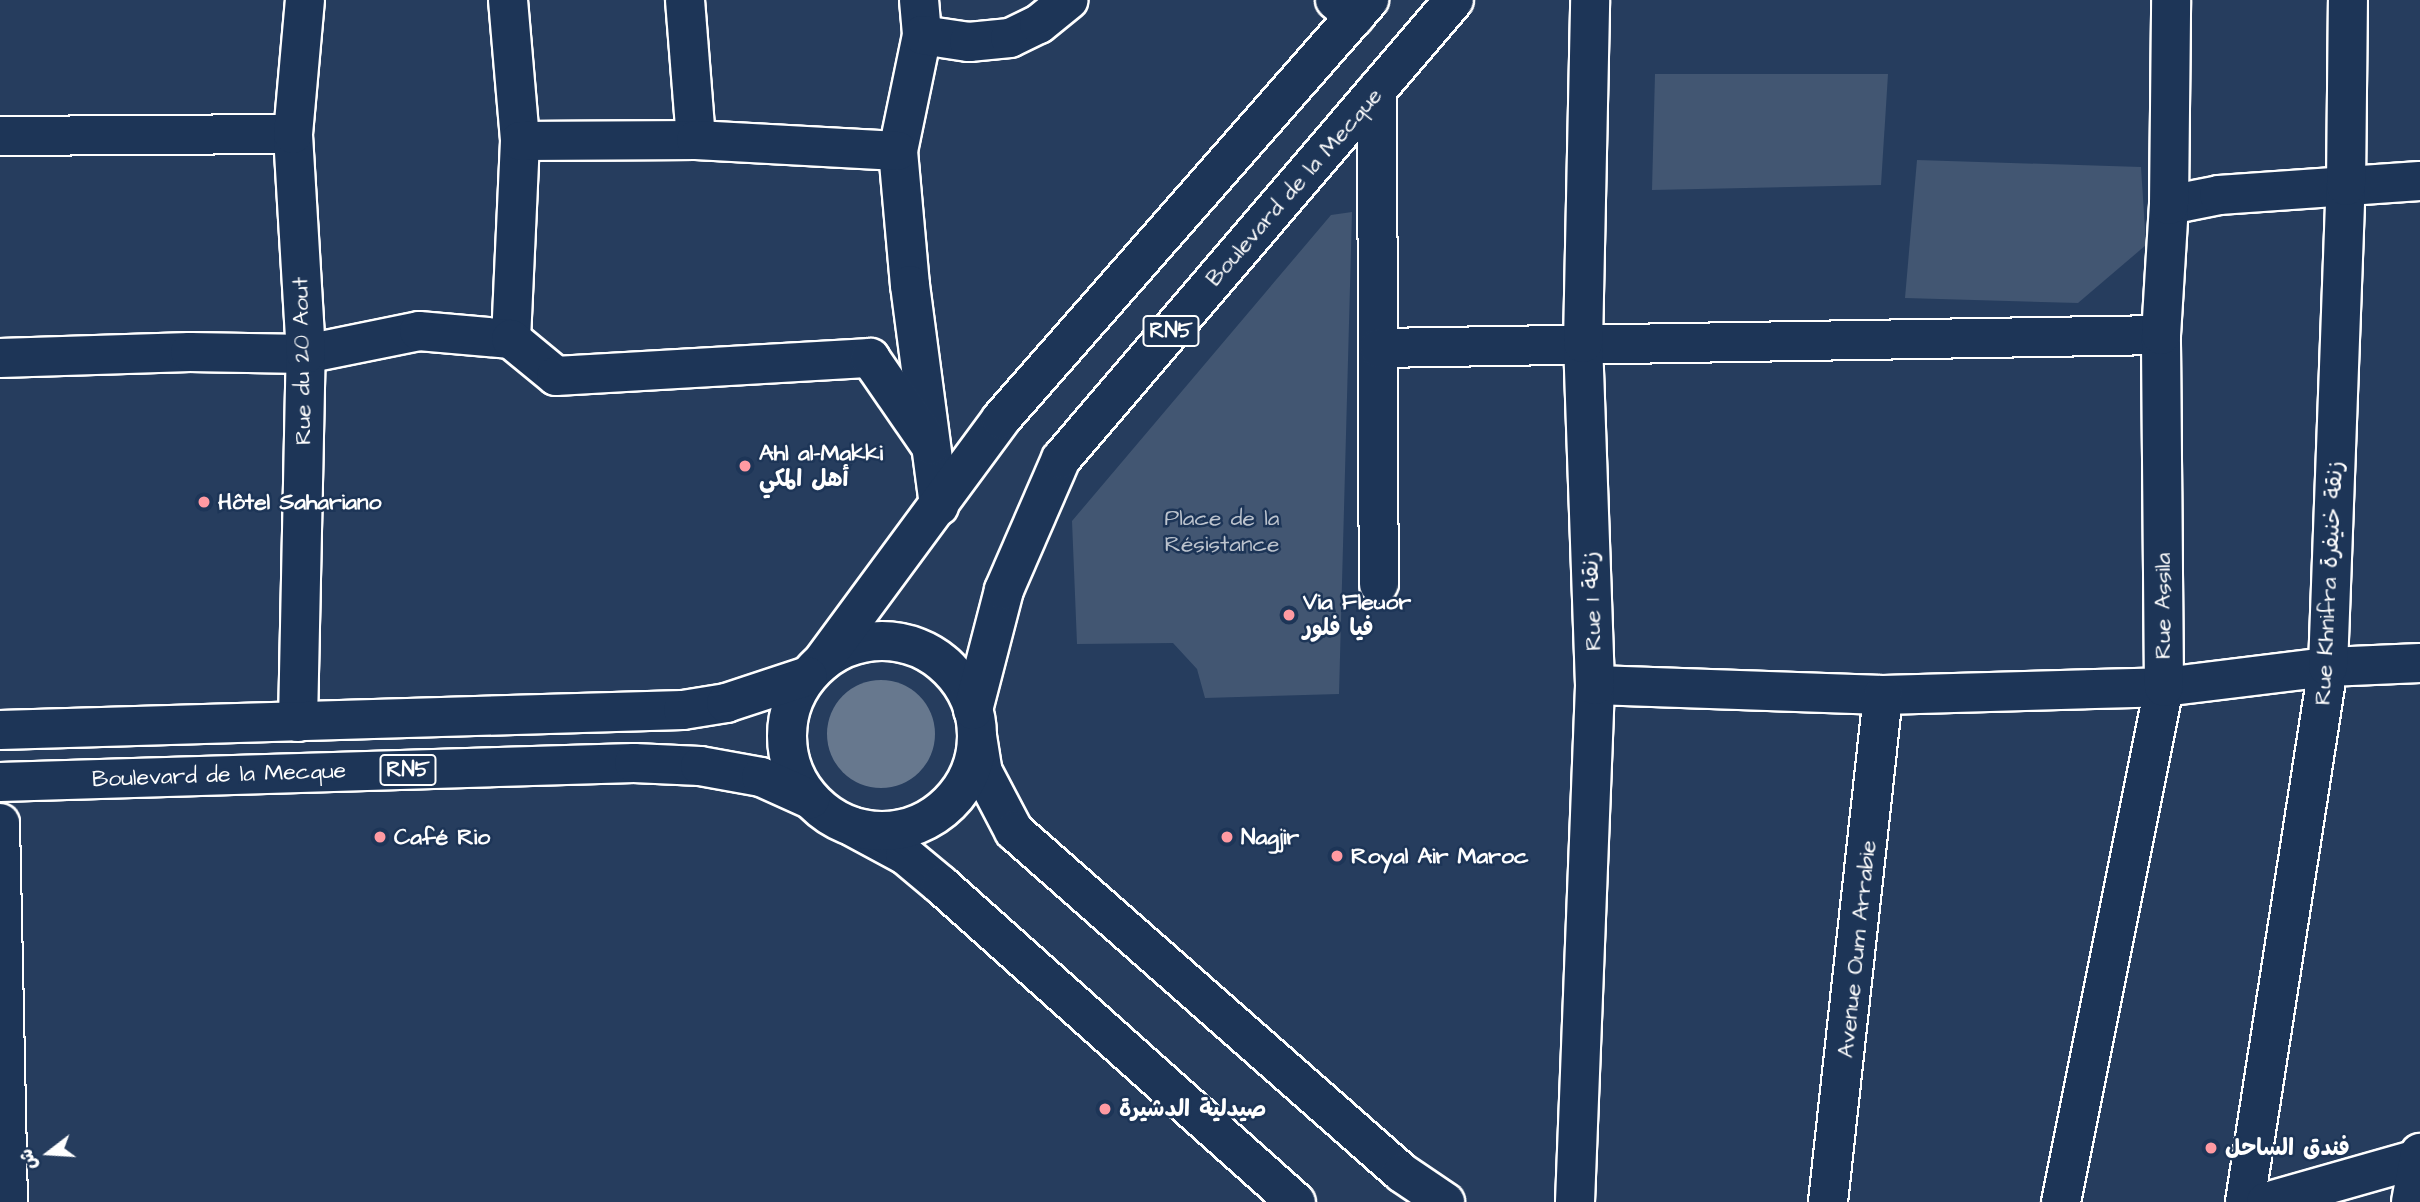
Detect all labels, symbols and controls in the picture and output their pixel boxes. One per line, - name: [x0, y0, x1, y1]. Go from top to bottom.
- street label: Boulevard de la Mecque: [1200, 82, 1388, 292]
- street label: Rue du 20 Aout: [287, 277, 317, 445]
- road number: RN5: [1141, 314, 1201, 348]
- place label: Ahl al-Makki أهل المكي: [759, 439, 883, 493]
- marker: Ahl al-Makki أهل المكي: [737, 458, 753, 474]
- street label: Rue Khnifra زنقة خنيفرة: [2309, 460, 2349, 706]
- place label: Hôtel Sahariano: [218, 488, 381, 516]
- marker: Hôtel Sahariano: [196, 494, 212, 510]
- park label: Place de la Résistance: [1165, 504, 1279, 558]
- street label: Rue 1 زنقة: [1576, 551, 1608, 651]
- street label: Rue Assila: [2149, 553, 2177, 659]
- place label: Via Fleuor فيا فلور: [1303, 588, 1411, 642]
- marker: Via Fleuor فيا فلور: [1281, 607, 1297, 623]
- road number: RN5: [378, 752, 438, 788]
- street label: Boulevard de la Mecque: [91, 757, 347, 793]
- place label: Café Rio: [394, 823, 490, 851]
- place label: Nagjir: [1241, 823, 1299, 851]
- marker: Café Rio: [372, 829, 388, 845]
- marker: Nagjir: [1219, 829, 1235, 845]
- street label: Avenue Oum Arrabie: [1832, 839, 1882, 1059]
- place label: Royal Air Maroc: [1351, 842, 1529, 870]
- marker: Royal Air Maroc: [1329, 848, 1345, 864]
- place label: صيدلية الدشيرة: [1119, 1095, 1266, 1123]
- marker: صيدلية الدشيرة: [1097, 1101, 1113, 1117]
- north arrow: [14, 1118, 84, 1188]
- place label: فندق الساحل: [2225, 1134, 2350, 1162]
- marker: فندق الساحل: [2203, 1140, 2219, 1156]
- text: ش: [12, 1145, 44, 1173]

